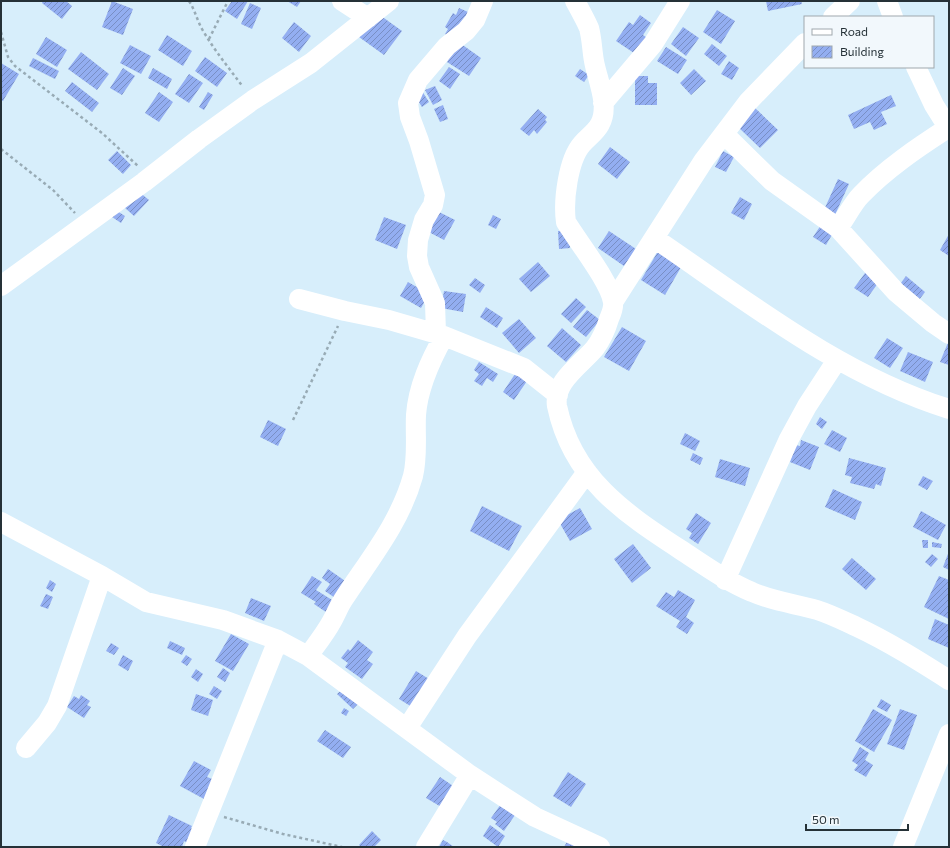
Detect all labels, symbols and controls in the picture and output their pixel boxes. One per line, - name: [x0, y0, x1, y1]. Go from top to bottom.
- legend: [804, 16, 934, 68]
- text: Road: [840, 24, 868, 38]
- text: Building: [840, 44, 884, 58]
- scale bar: [806, 806, 908, 832]
- text: 50 m: [812, 812, 840, 826]

